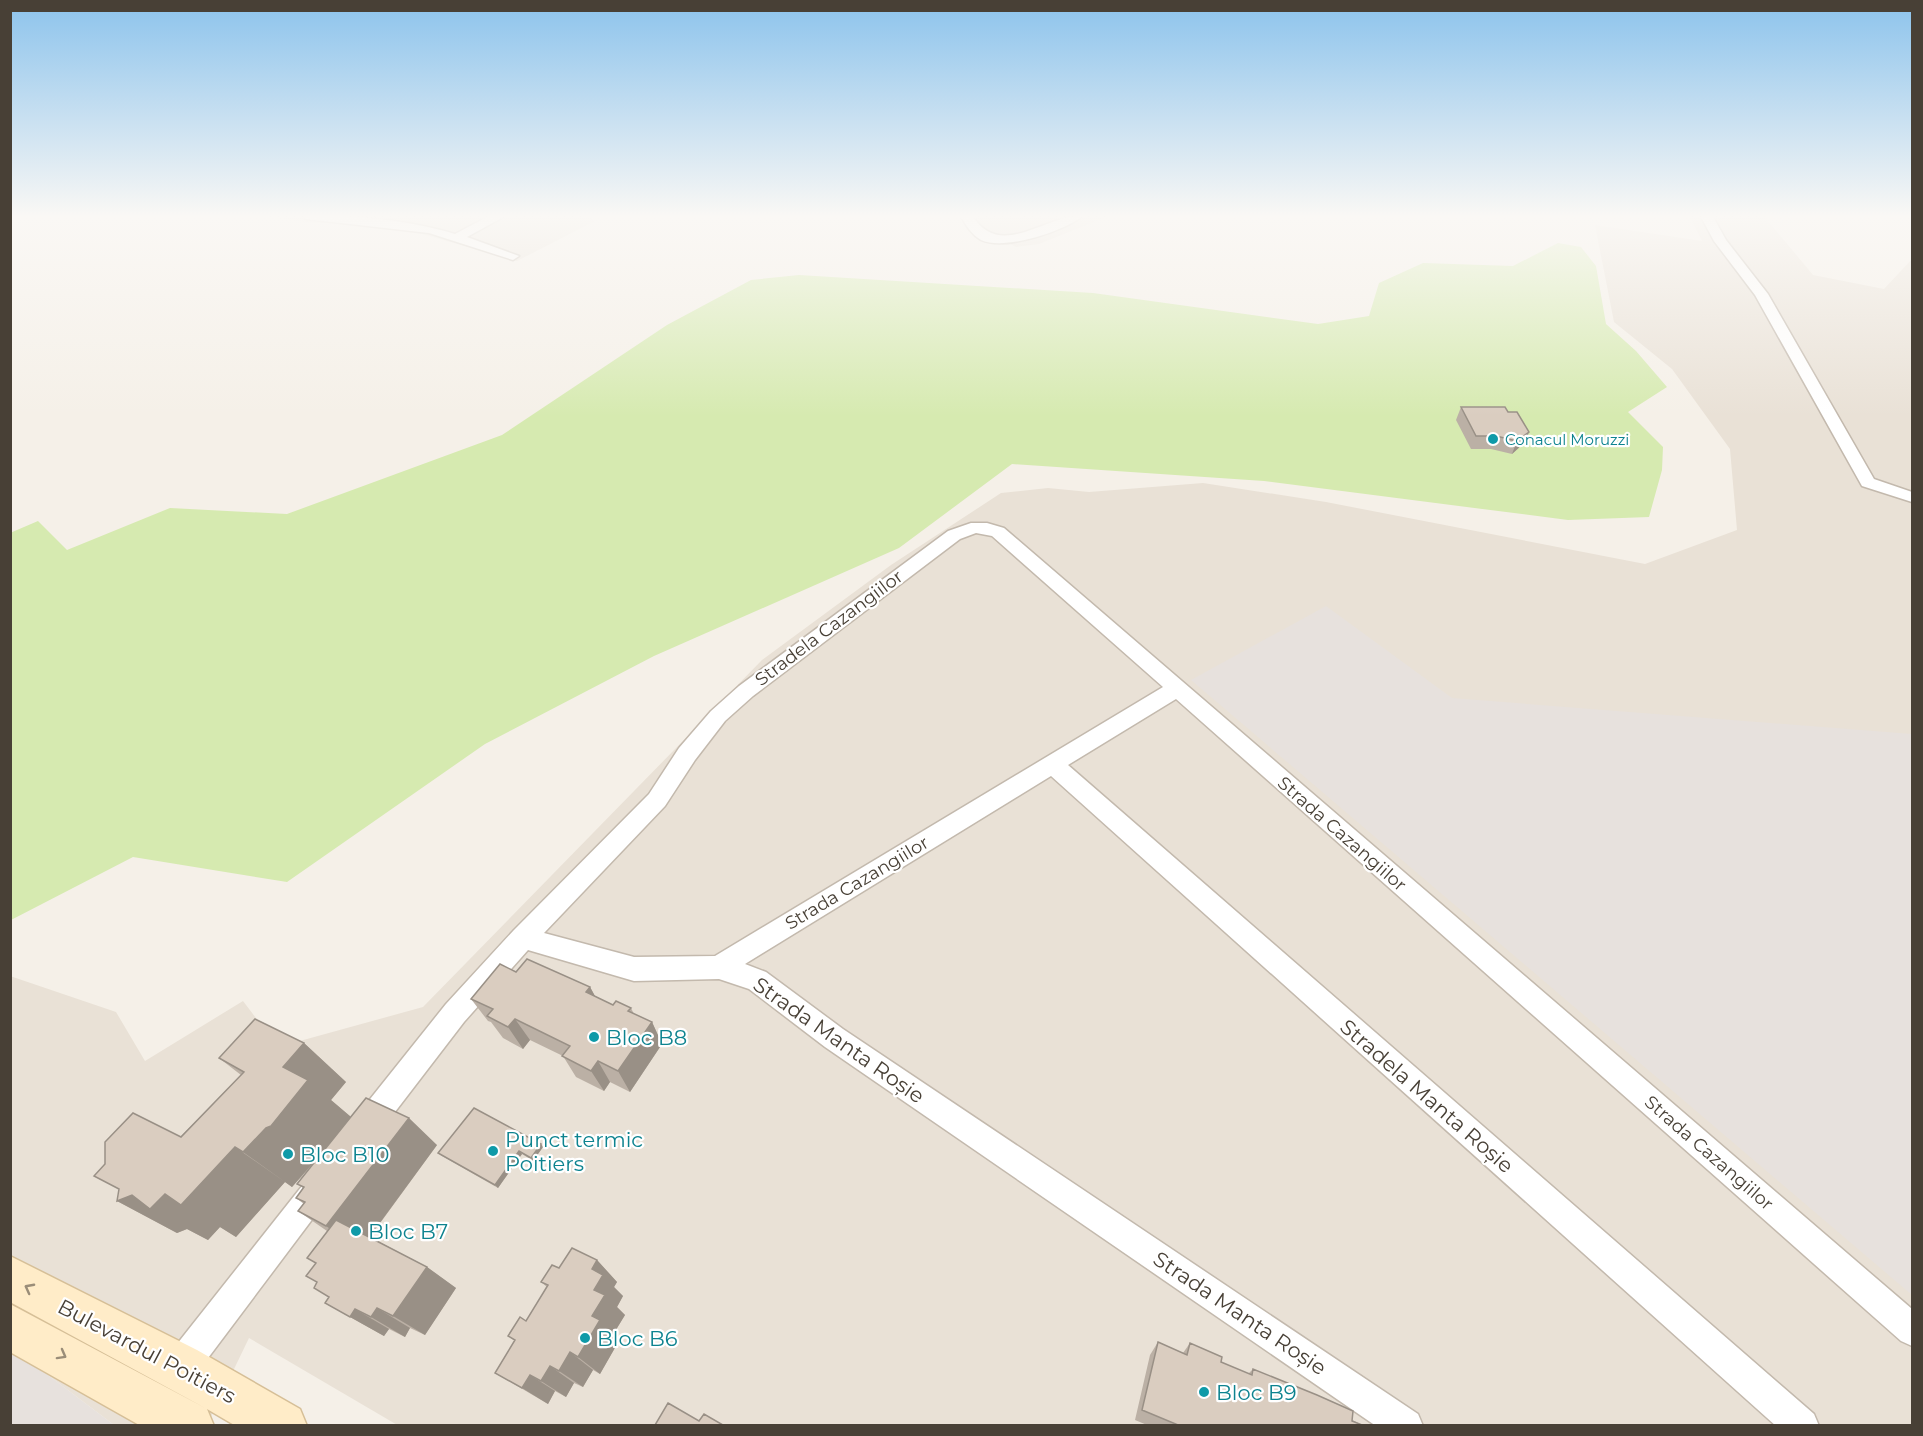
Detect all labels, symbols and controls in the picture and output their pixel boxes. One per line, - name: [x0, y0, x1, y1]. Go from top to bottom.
- place label: Conacul Moruzzi: [1505, 430, 1629, 449]
- marker: Conacul Moruzzi: [1486, 432, 1500, 446]
- street label: Stradela Cazangiilor: [751, 565, 907, 691]
- street label: Strada Cazangiilor: [1273, 772, 1411, 896]
- street label: Strada Cazangiilor: [781, 831, 933, 935]
- street label: Strada Manta Roșie: [748, 972, 929, 1109]
- street label: Stradela Manta Roșie: [1335, 1014, 1519, 1179]
- place label: Bloc B8: [606, 1025, 687, 1050]
- marker: Bloc B8: [587, 1030, 601, 1044]
- street label: Strada Cazangiilor: [1640, 1091, 1778, 1215]
- place label: Punct termic Poitiers: [505, 1127, 643, 1176]
- place label: Bloc B10: [300, 1142, 389, 1167]
- marker: Punct termic Poitiers: [486, 1144, 500, 1158]
- marker: Bloc B10: [281, 1147, 295, 1161]
- place label: Bloc B7: [368, 1219, 448, 1244]
- marker: Bloc B7: [349, 1224, 363, 1238]
- street label: Strada Manta Roșie: [1148, 1246, 1331, 1381]
- one-way arrow: [24, 1283, 35, 1295]
- street label: Bulevardul Poitiers: [54, 1293, 240, 1409]
- place label: Bloc B6: [597, 1326, 678, 1351]
- marker: Bloc B6: [578, 1331, 592, 1345]
- one-way arrow: [56, 1348, 66, 1359]
- place label: Bloc B9: [1216, 1380, 1297, 1405]
- marker: Bloc B9: [1197, 1385, 1211, 1399]

